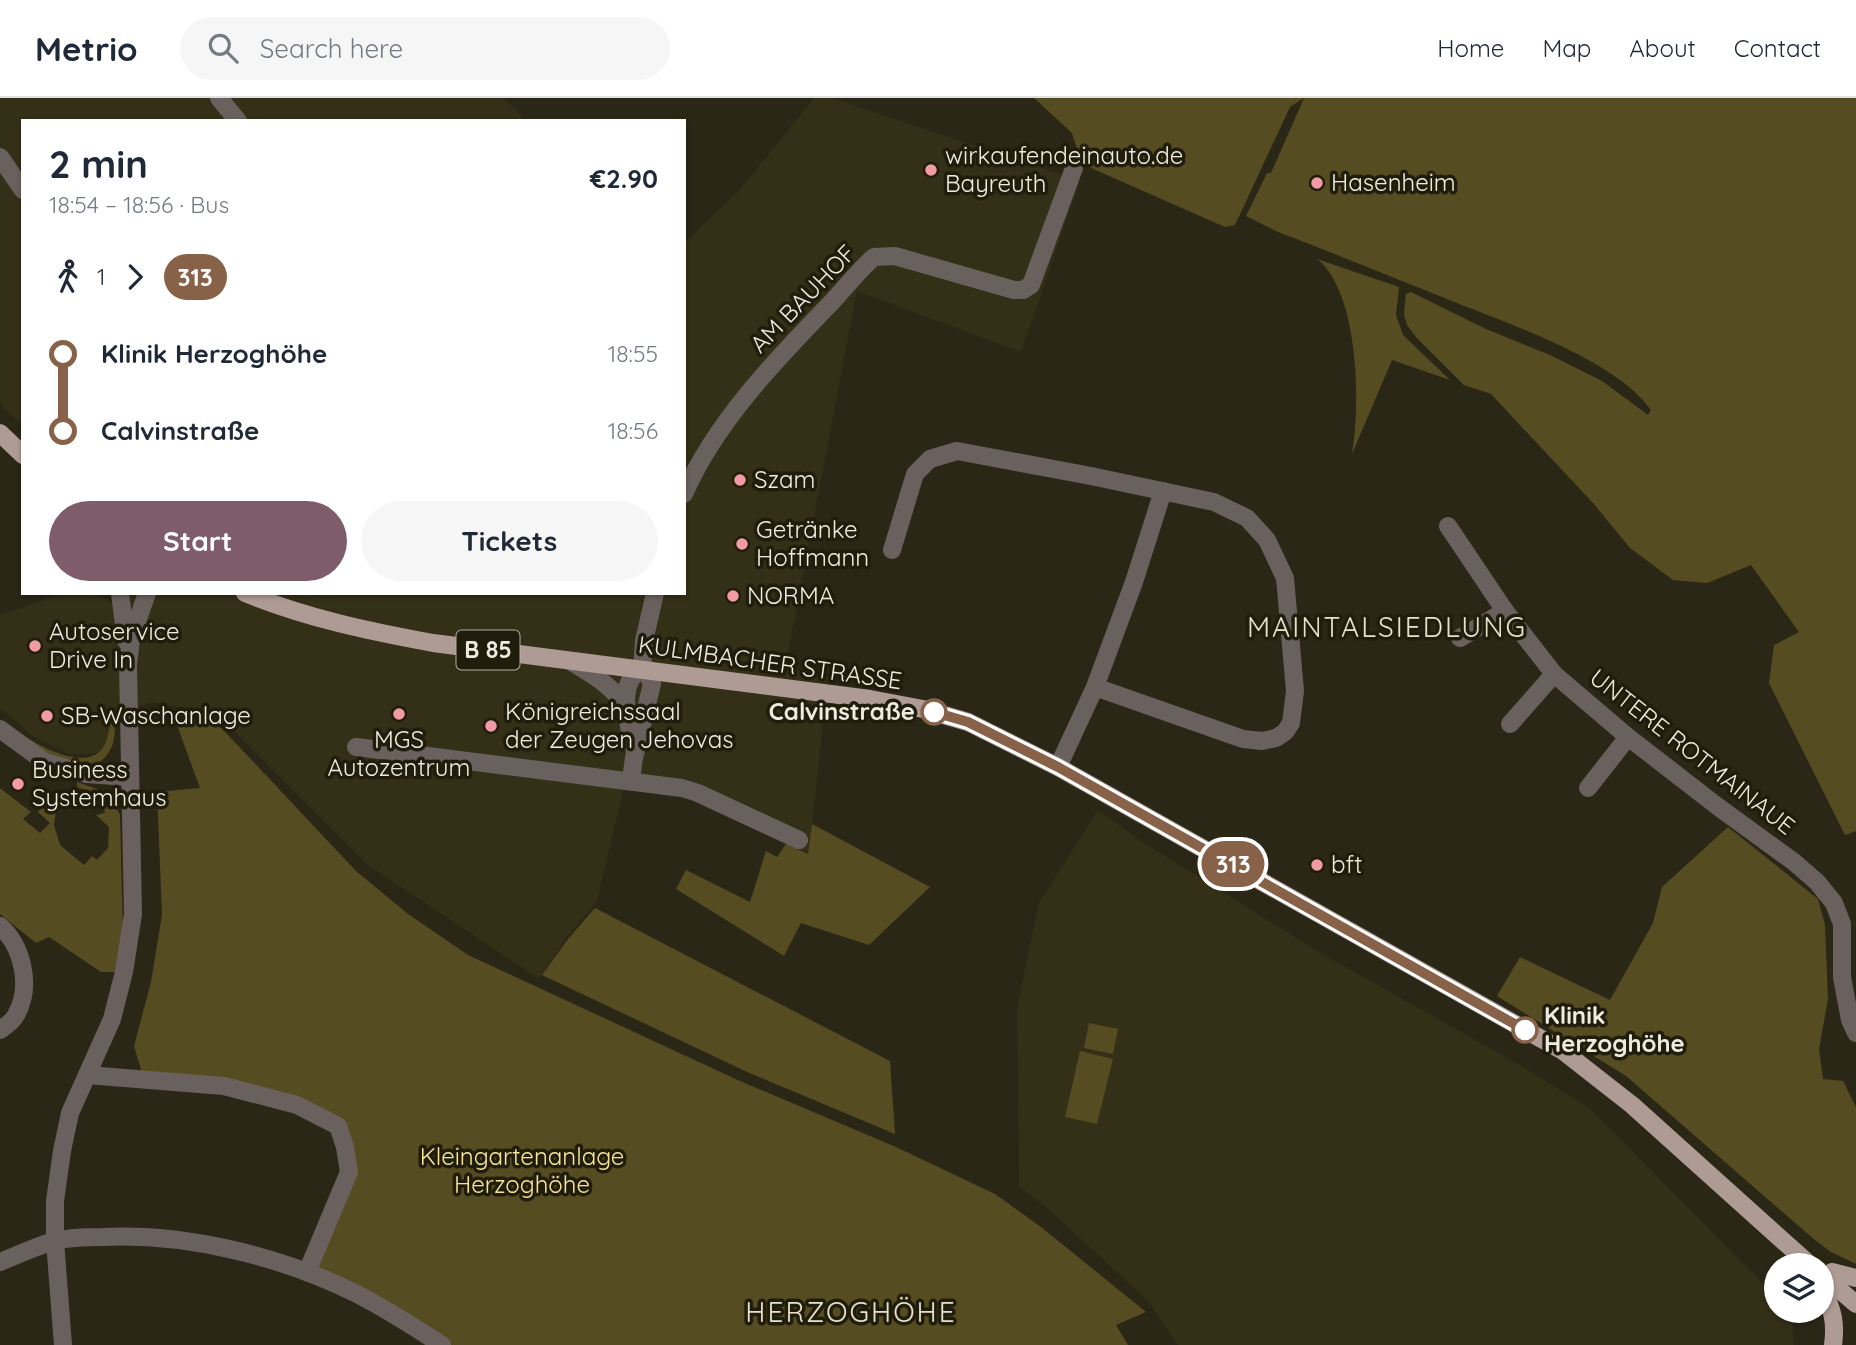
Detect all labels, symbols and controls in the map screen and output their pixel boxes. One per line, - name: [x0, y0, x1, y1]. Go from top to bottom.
- search box: [180, 17, 670, 80]
- text: Metrio: [35, 28, 138, 69]
- icon: search: [204, 29, 242, 67]
- text: Search here: [260, 32, 403, 65]
- text: Home: [1437, 33, 1504, 63]
- text: Map: [1542, 33, 1591, 63]
- text: About: [1629, 33, 1696, 63]
- text: Contact: [1734, 33, 1821, 63]
- text: 2 min: [49, 140, 148, 188]
- place label: wirkaufendeinauto.de Bayreuth: [945, 140, 1183, 198]
- text: €2.90: [590, 162, 658, 195]
- marker: wirkaufendeinauto.de Bayreuth: [923, 162, 939, 178]
- place label: Hasenheim: [1331, 167, 1456, 197]
- marker: Hasenheim: [1309, 175, 1325, 191]
- text: 18:54 – 18:56 · Bus: [49, 190, 229, 219]
- street label: AM BAUHOF: [743, 238, 861, 359]
- icon: walk: [49, 258, 87, 296]
- icon: forward: [116, 258, 154, 296]
- text: 1: [97, 262, 106, 291]
- text: 313: [178, 262, 213, 292]
- text: Klinik Herzoghöhe: [101, 337, 327, 370]
- text: 18:55: [608, 339, 658, 368]
- text: Calvinstraße: [101, 414, 259, 447]
- text: 18:56: [608, 416, 658, 445]
- place label: Szam: [754, 464, 815, 494]
- marker: Szam: [732, 472, 748, 488]
- button: Start: [49, 501, 347, 581]
- button: Tickets: [361, 501, 658, 581]
- place label: Getränke Hoffmann: [756, 514, 869, 572]
- marker: Getränke Hoffmann: [734, 536, 750, 552]
- place label: NORMA: [747, 580, 834, 610]
- marker: NORMA: [725, 588, 741, 604]
- district label: MAINTALSIEDLUNG: [1247, 609, 1527, 644]
- place label: Autoservice Drive In: [49, 616, 180, 674]
- street label: KULMBACHER STRASSE: [636, 629, 904, 695]
- road number: B 85: [456, 630, 520, 670]
- marker: Autoservice Drive In: [27, 638, 43, 654]
- street label: UNTERE ROTMAINAUE: [1584, 662, 1801, 841]
- place label: Königreichssaal der Zeugen Jehovas: [505, 696, 733, 754]
- place label: Calvinstraße: [769, 696, 915, 726]
- marker: Calvinstraße: [921, 699, 947, 725]
- place label: SB-Waschanlage: [61, 700, 251, 730]
- marker: MGS Autozentrum: [391, 706, 407, 722]
- marker: SB-Waschanlage: [39, 708, 55, 724]
- marker: Königreichssaal der Zeugen Jehovas: [483, 718, 499, 734]
- place label: MGS Autozentrum: [328, 724, 470, 782]
- place label: Business Systemhaus: [32, 754, 166, 812]
- marker: Business Systemhaus: [10, 776, 26, 792]
- line badge: 313: [1193, 841, 1273, 887]
- text: 313: [1215, 849, 1251, 879]
- place label: bft: [1331, 849, 1362, 879]
- marker: bft: [1309, 857, 1325, 873]
- place label: Klinik Herzoghöhe: [1544, 1000, 1685, 1058]
- marker: Klinik Herzoghöhe: [1512, 1017, 1538, 1043]
- park label: Kleingartenanlage Herzoghöhe: [420, 1141, 624, 1199]
- map controls: [1764, 1253, 1834, 1323]
- button: layers: [1764, 1253, 1834, 1323]
- district label: HERZOGHÖHE: [745, 1294, 957, 1329]

